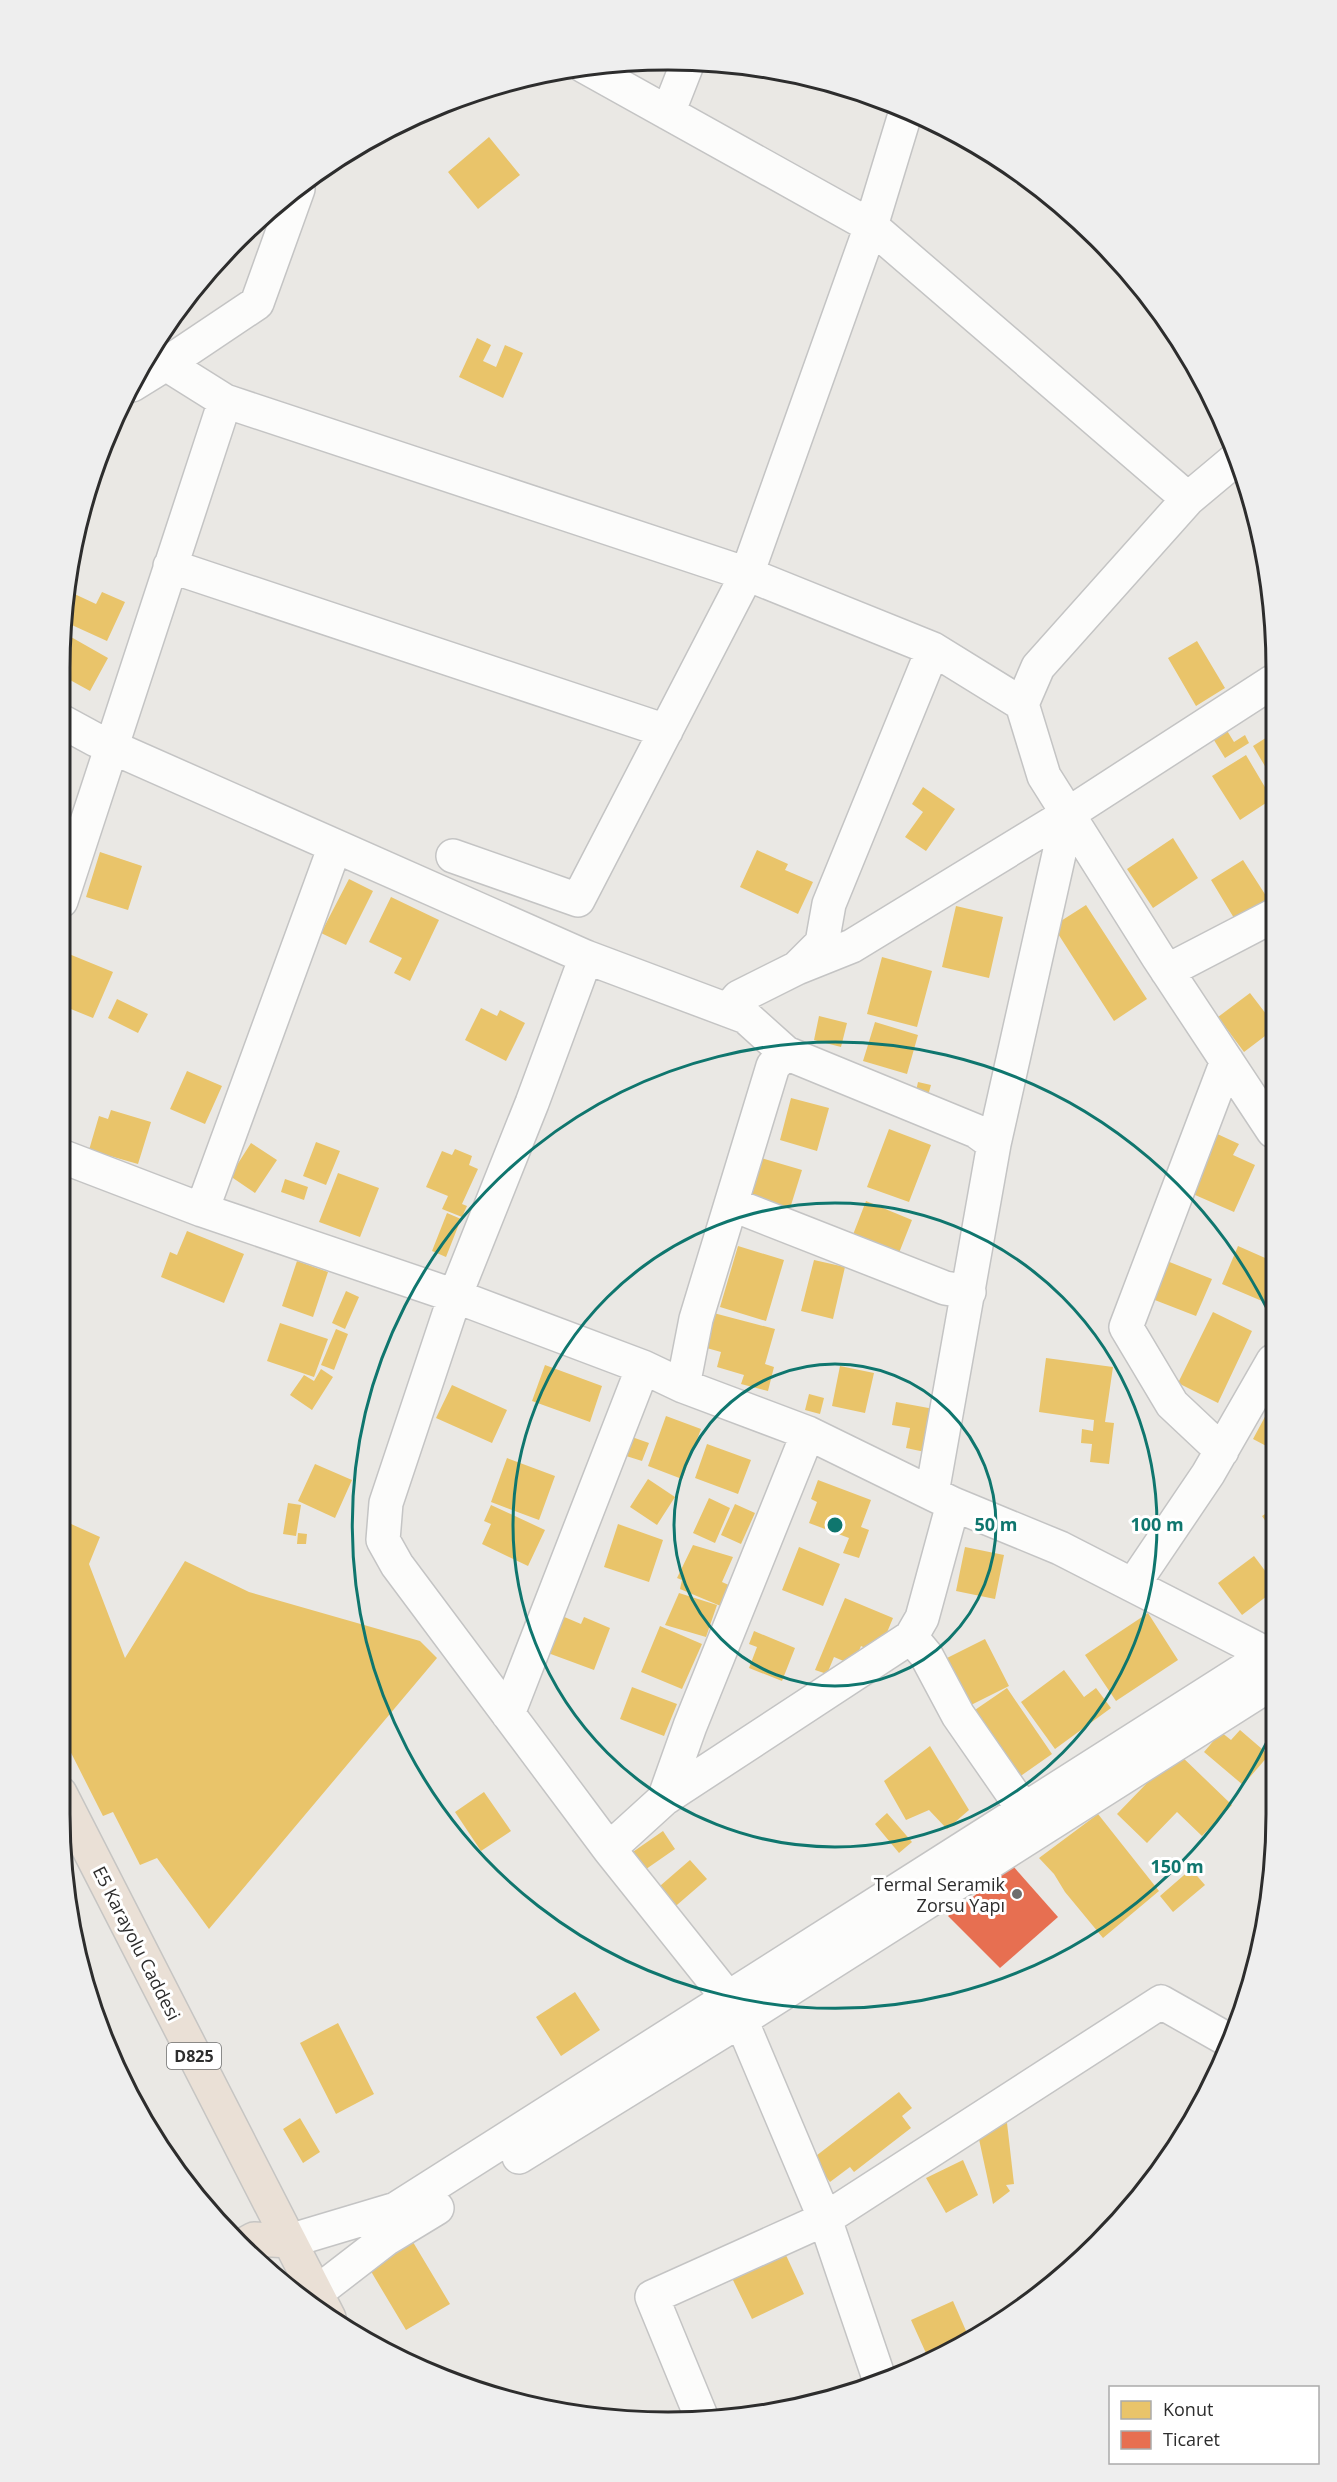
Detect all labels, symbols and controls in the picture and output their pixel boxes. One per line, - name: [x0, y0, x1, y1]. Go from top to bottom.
- text: 50 m: [975, 1512, 1017, 1536]
- text: 100 m: [1130, 1512, 1184, 1536]
- centre of rings: [825, 1515, 845, 1535]
- text: 150 m: [1150, 1854, 1204, 1878]
- street label: E5 Karayolu Caddesi: [88, 1862, 186, 2024]
- place label: Termal Seramik Zorsu Yapı: [874, 1872, 1006, 1917]
- marker: Termal Seramik Zorsu Yapı: [1010, 1887, 1024, 1901]
- road number: D825: [167, 2043, 221, 2069]
- legend: [1109, 2386, 1319, 2464]
- text: Konut: [1163, 2397, 1213, 2421]
- text: Ticaret: [1163, 2427, 1220, 2451]

